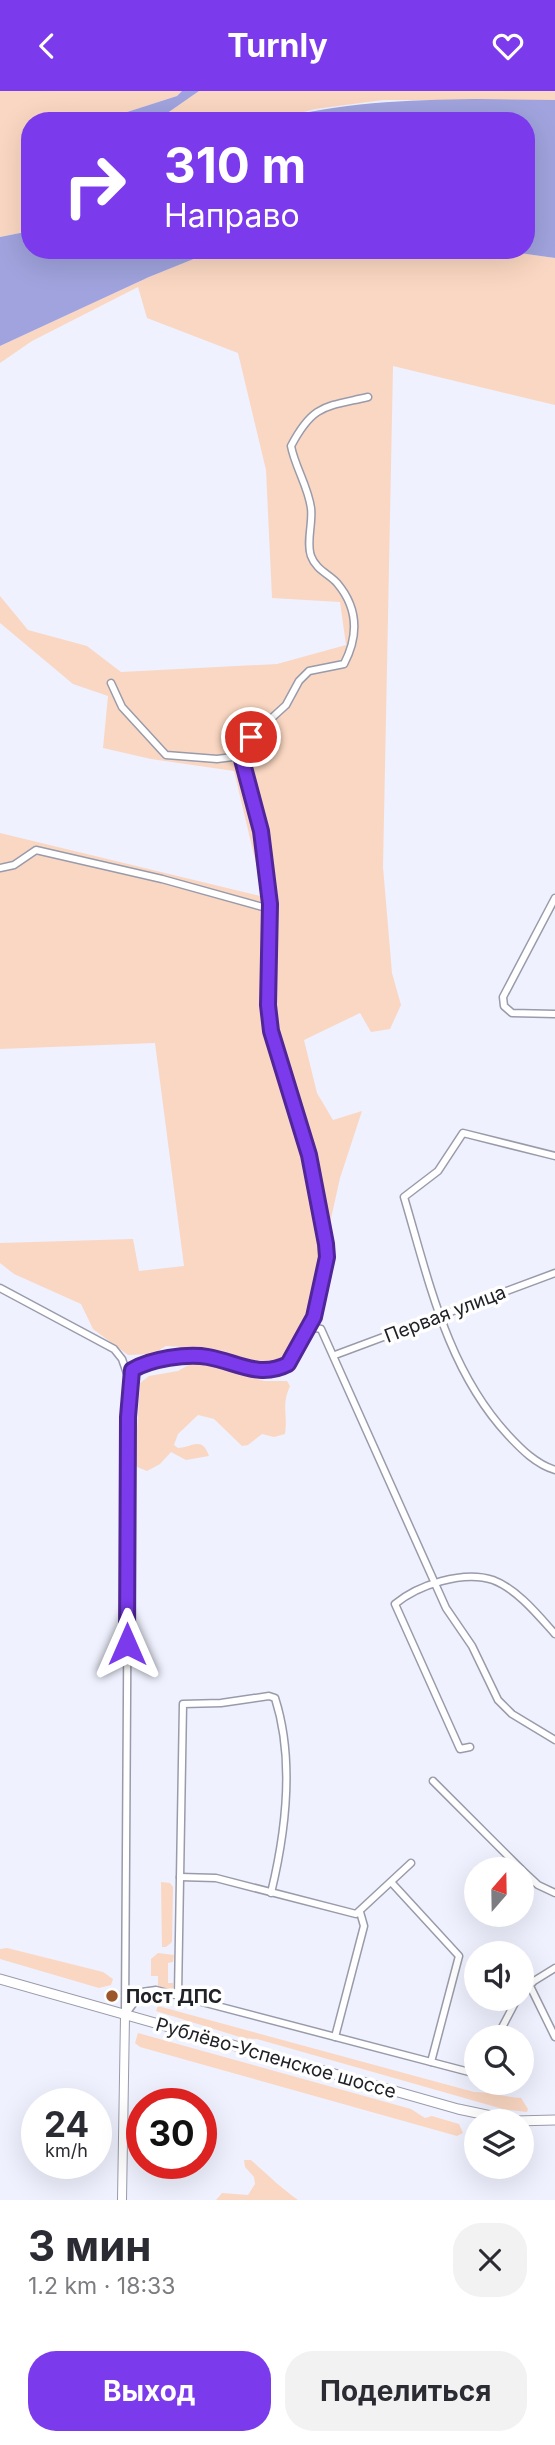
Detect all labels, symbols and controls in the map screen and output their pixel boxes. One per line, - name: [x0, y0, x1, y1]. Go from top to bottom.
- text: Turnly: [227, 26, 328, 65]
- icon: back: [28, 27, 66, 65]
- icon: heart: [489, 27, 527, 65]
- text: 310 m: [164, 136, 306, 195]
- icon: right: [49, 140, 140, 231]
- text: Направо: [164, 196, 300, 235]
- pin: [221, 707, 281, 767]
- icon: arrive: [232, 718, 270, 756]
- street label: Первая улица: [381, 1280, 509, 1348]
- position arrow: [90, 1607, 164, 1681]
- north arrow: [464, 1857, 534, 1927]
- map controls: [464, 1857, 534, 2179]
- button: sound: [464, 1941, 534, 2011]
- place label: Пост ДПС: [126, 1985, 222, 2008]
- marker: Пост ДПС: [104, 1988, 120, 2004]
- street label: Рублёво-Успенское шоссе: [153, 2013, 399, 2103]
- button: search: [464, 2025, 534, 2095]
- speed limit sign: 30: [126, 2088, 217, 2179]
- text: 24: [44, 2103, 89, 2145]
- button: layers: [464, 2109, 534, 2179]
- text: km/h: [45, 2140, 88, 2161]
- text: 3 мин: [28, 2220, 151, 2271]
- button: close: [453, 2223, 527, 2297]
- text: 1.2 km · 18:33: [28, 2272, 175, 2300]
- button: Выход: [28, 2351, 271, 2431]
- button: Поделиться: [285, 2351, 527, 2431]

